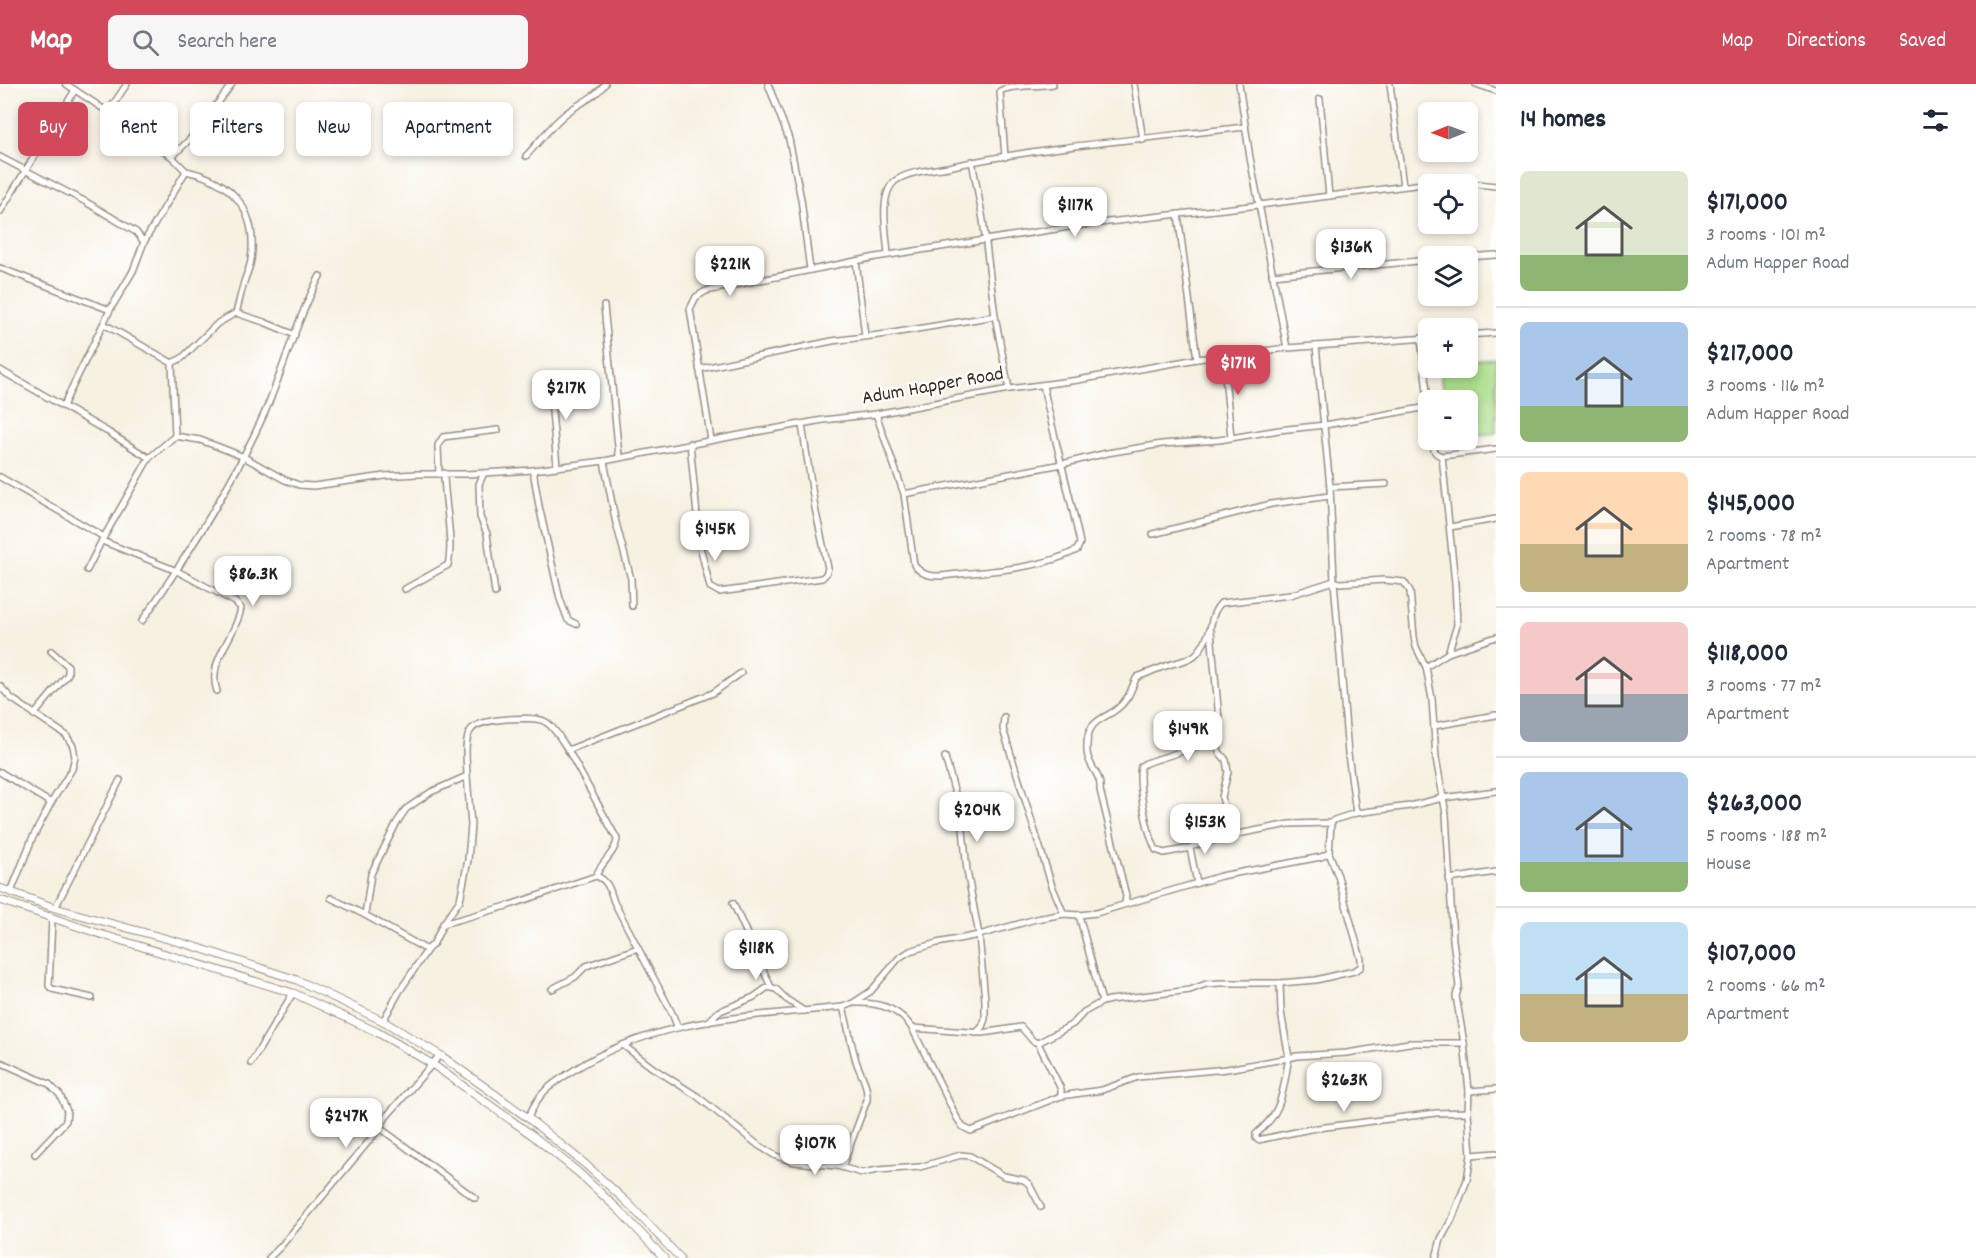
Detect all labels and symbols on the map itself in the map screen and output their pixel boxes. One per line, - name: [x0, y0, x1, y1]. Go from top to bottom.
- north arrow: [1418, 102, 1478, 162]
- pin: $117K: [1033, 187, 1117, 238]
- pin: $136K: [1309, 229, 1393, 280]
- pin: $221K: [688, 246, 772, 297]
- pin: $171K: [1196, 345, 1280, 396]
- street label: Adum Happer Road: [860, 361, 1006, 413]
- pin: $217K: [524, 370, 608, 421]
- pin: $145K: [673, 511, 757, 562]
- pin: $86.3K: [204, 556, 302, 607]
- pin: $149K: [1146, 711, 1230, 762]
- pin: $204K: [935, 792, 1019, 843]
- pin: $153K: [1163, 804, 1247, 855]
- pin: $118K: [714, 930, 798, 981]
- pin: $263K: [1302, 1062, 1386, 1113]
- pin: $247K: [304, 1098, 388, 1149]
- pin: $107K: [773, 1125, 857, 1176]

